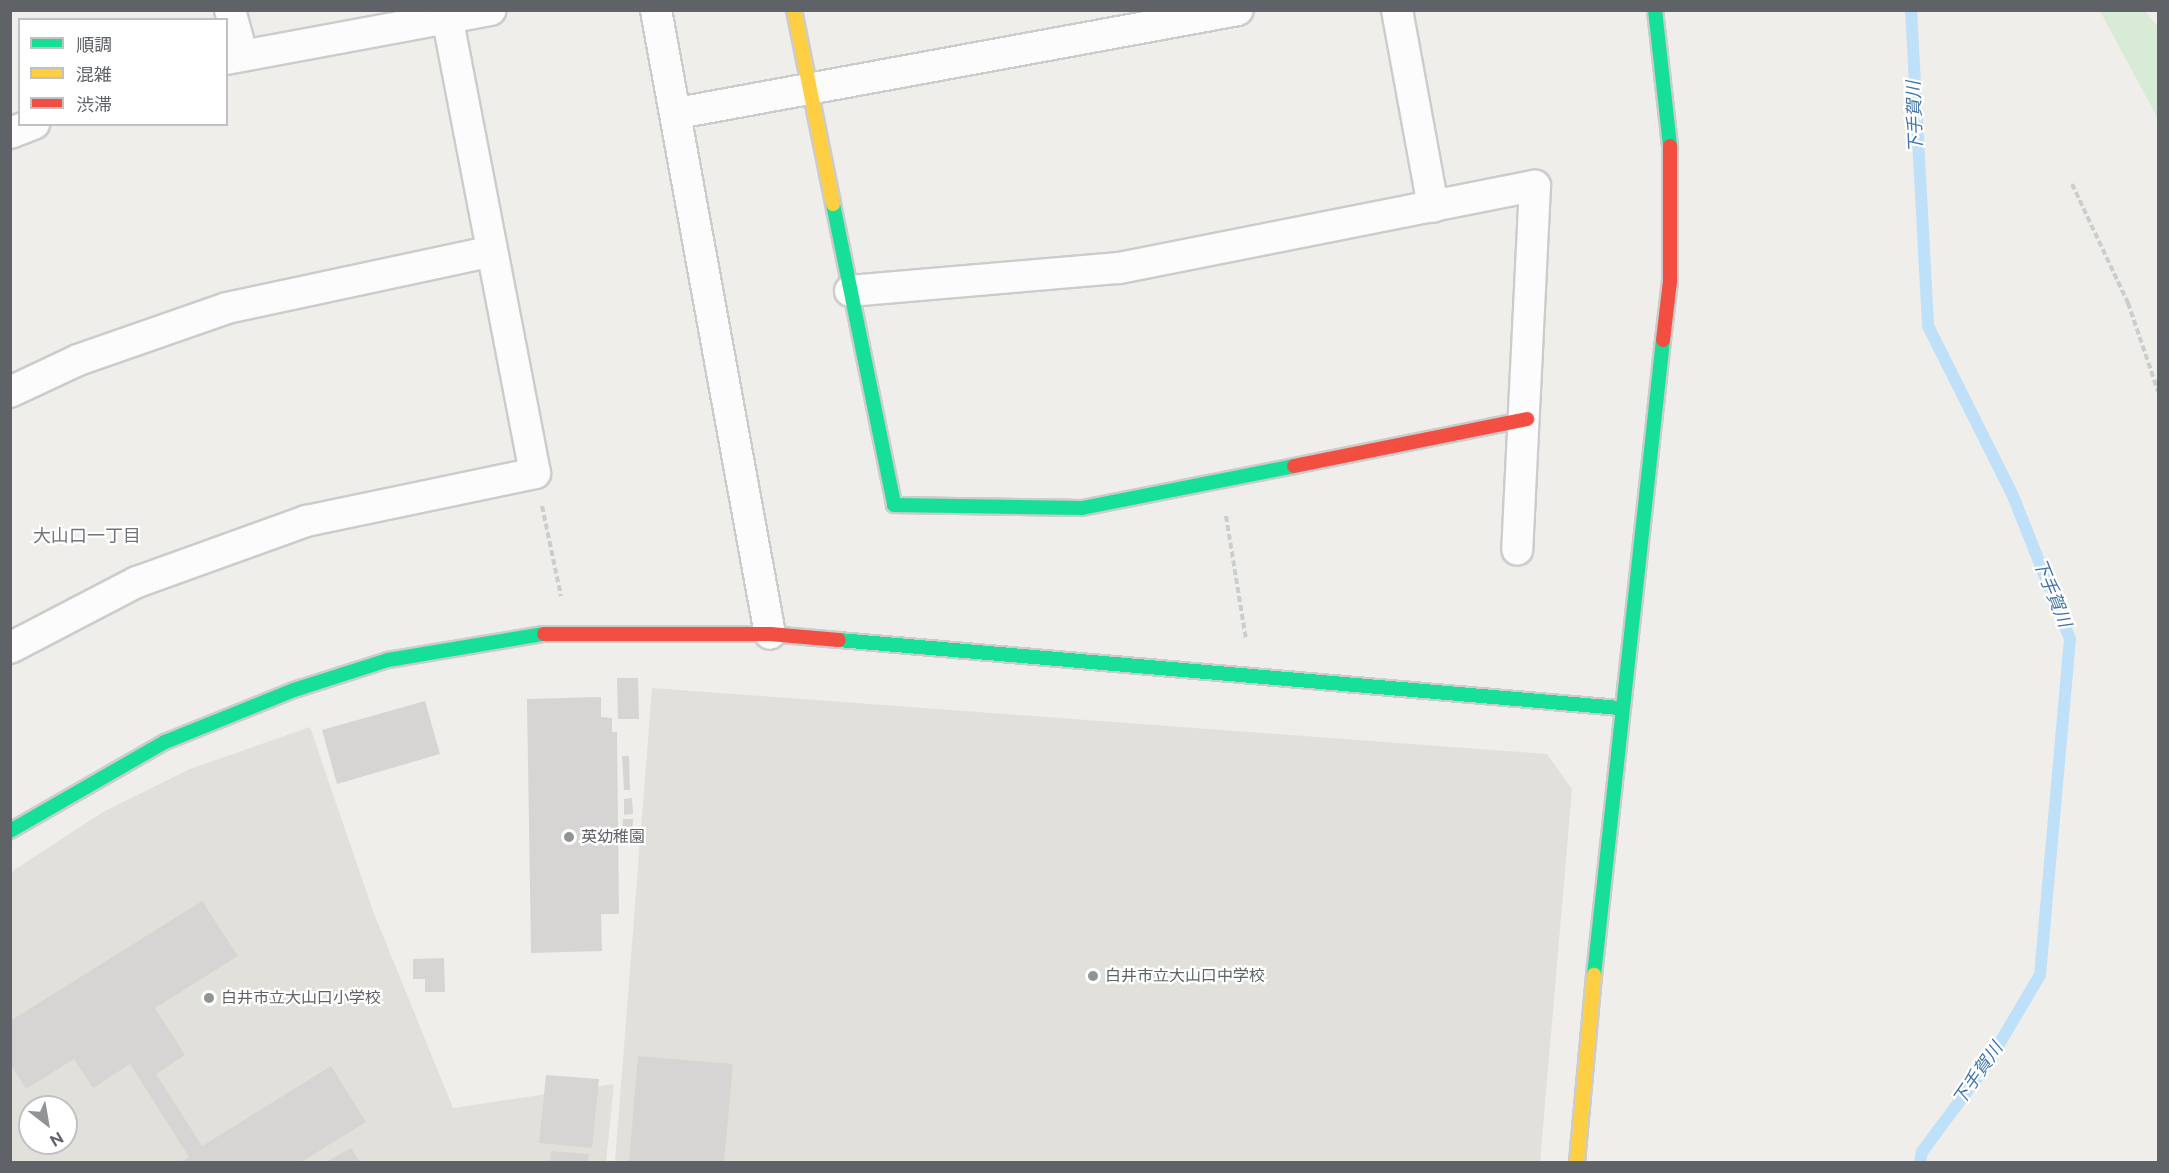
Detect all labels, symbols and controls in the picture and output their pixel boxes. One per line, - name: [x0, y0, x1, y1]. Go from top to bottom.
- legend: [18, 18, 228, 126]
- text: 順調: [76, 34, 112, 55]
- text: 混雑: [76, 64, 112, 85]
- water label: 下手賀川: [1903, 81, 1927, 153]
- text: 渋滞: [76, 94, 112, 115]
- district label: 大山口一丁目: [33, 525, 141, 547]
- water label: 下手賀川: [2029, 556, 2075, 630]
- place label: 英幼稚園: [581, 827, 645, 847]
- marker: 英幼稚園: [562, 830, 576, 844]
- place label: 白井市立大山口中学校: [1105, 966, 1265, 986]
- marker: 白井市立大山口中学校: [1086, 969, 1100, 983]
- place label: 白井市立大山口小学校: [221, 988, 381, 1008]
- marker: 白井市立大山口小学校: [202, 991, 216, 1005]
- water label: 下手賀川: [1949, 1038, 2007, 1110]
- north arrow: [18, 1095, 78, 1155]
- text: N: [46, 1128, 67, 1150]

